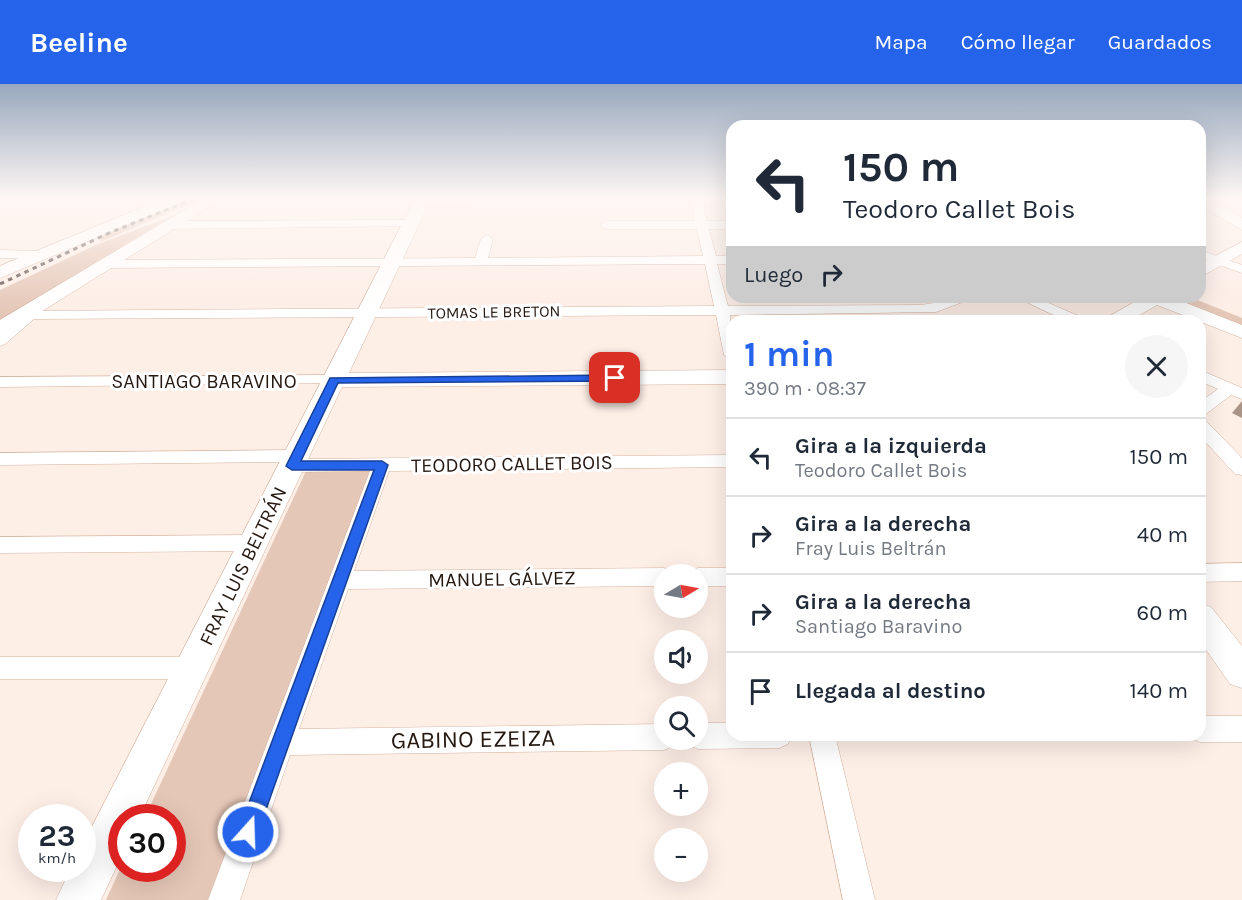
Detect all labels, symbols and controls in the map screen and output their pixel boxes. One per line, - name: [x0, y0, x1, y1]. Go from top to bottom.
- text: Beeline: [30, 26, 128, 59]
- text: Mapa: [874, 30, 928, 54]
- text: Cómo llegar: [961, 30, 1075, 54]
- text: Guardados: [1108, 30, 1212, 54]
- text: 150 m: [843, 142, 959, 192]
- icon: left: [744, 144, 822, 222]
- text: Teodoro Callet Bois: [843, 193, 1076, 225]
- icon: right: [815, 258, 848, 291]
- text: Luego: [744, 262, 803, 288]
- street label: TOMAS LE BRETON: [427, 301, 561, 323]
- text: 1 min: [744, 333, 834, 375]
- button: close: [1125, 335, 1188, 398]
- pin: [589, 352, 640, 403]
- icon: arrive: [598, 361, 631, 394]
- street label: SANTIAGO BARAVINO: [111, 370, 297, 393]
- text: 390 m · 08:37: [744, 377, 866, 400]
- text: Gira a la izquierda: [795, 433, 987, 459]
- icon: left: [744, 441, 777, 474]
- text: 150 m: [1129, 444, 1188, 470]
- street label: TEODORO CALLET BOIS: [411, 451, 613, 477]
- text: Teodoro Callet Bois: [795, 459, 967, 482]
- street label: FRAY LUIS BELTRÁN: [194, 482, 291, 649]
- text: Gira a la derecha: [795, 511, 971, 537]
- icon: right: [744, 519, 777, 552]
- text: 40 m: [1137, 522, 1188, 548]
- text: Fray Luis Beltrán: [795, 537, 947, 560]
- north arrow: [654, 564, 708, 618]
- map controls: [654, 564, 708, 882]
- street label: MANUEL GÁLVEZ: [428, 565, 576, 592]
- text: Gira a la derecha: [795, 589, 971, 615]
- icon: right: [744, 597, 777, 630]
- text: 60 m: [1137, 600, 1188, 626]
- text: Santiago Baravino: [795, 615, 962, 638]
- button: sound: [654, 630, 708, 684]
- icon: arrive: [744, 675, 777, 708]
- text: Llegada al destino: [795, 678, 986, 704]
- text: 140 m: [1130, 678, 1188, 704]
- button: search: [654, 696, 708, 750]
- street label: GABINO EZEIZA: [391, 724, 556, 754]
- button: +: [654, 762, 708, 816]
- position arrow: [216, 800, 280, 864]
- speed limit sign: 30: [108, 804, 186, 882]
- text: 23: [39, 818, 75, 854]
- button: −: [654, 828, 708, 882]
- text: km/h: [38, 849, 76, 867]

